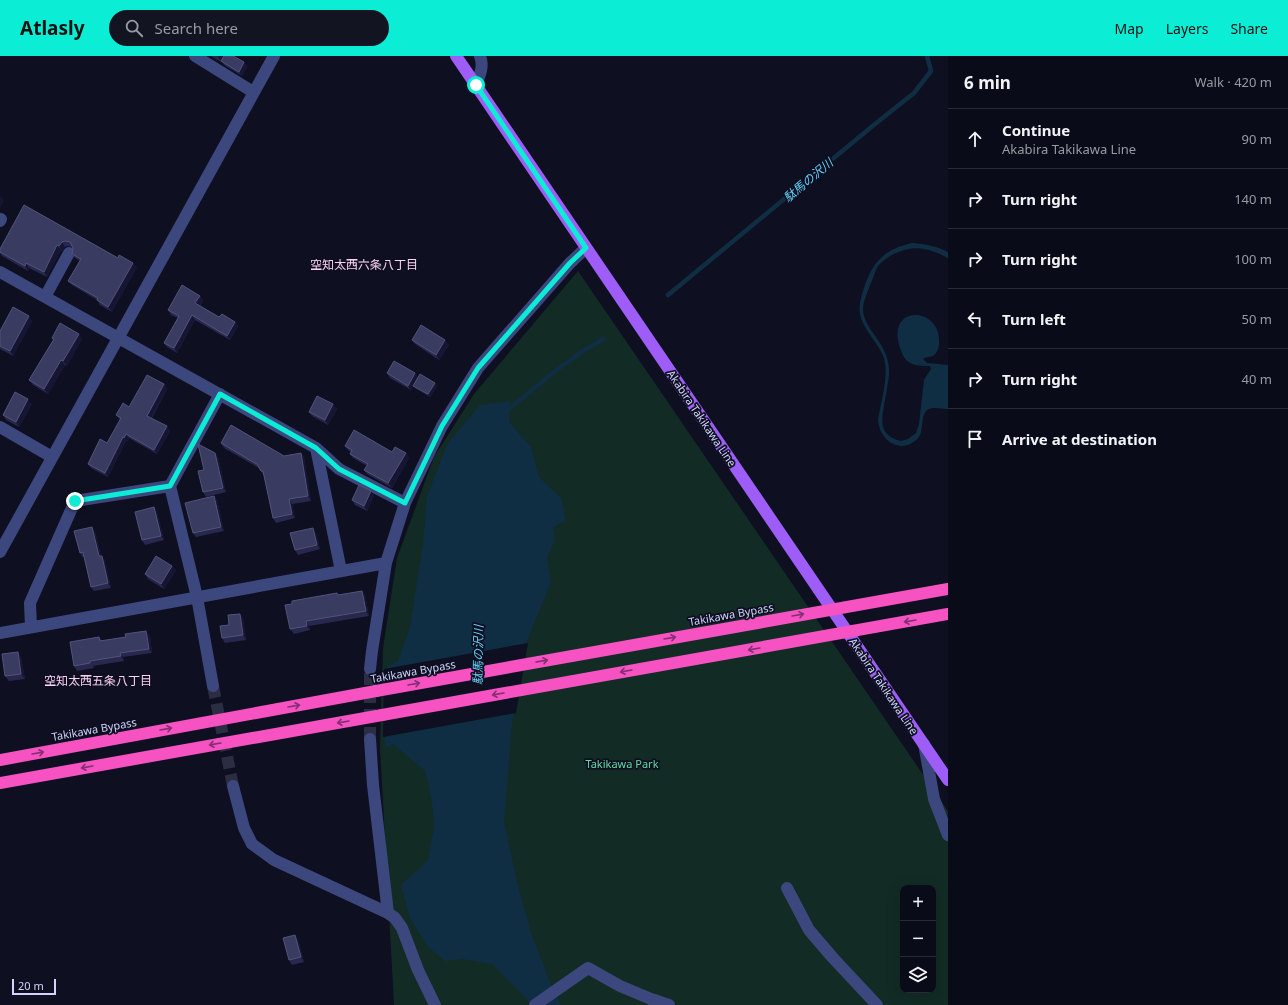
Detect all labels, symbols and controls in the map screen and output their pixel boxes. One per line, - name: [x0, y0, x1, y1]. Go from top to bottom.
- search box: [109, 10, 389, 46]
- text: Atlasly: [20, 15, 85, 41]
- icon: search: [123, 17, 145, 39]
- text: Search here: [155, 18, 238, 38]
- text: Map: [1115, 19, 1144, 38]
- text: Layers: [1166, 19, 1208, 38]
- text: Share: [1230, 19, 1268, 38]
- text: 6 min: [964, 71, 1011, 94]
- text: Walk · 420 m: [1194, 73, 1272, 91]
- route start: [467, 76, 485, 94]
- text: Continue: [1002, 120, 1070, 140]
- icon: ahead: [964, 128, 986, 150]
- text: 90 m: [1242, 130, 1272, 148]
- text: Akabira Takikawa Line: [1002, 140, 1136, 158]
- water label: 駄馬の沢川: [780, 153, 838, 206]
- icon: right: [964, 188, 986, 210]
- text: Turn right: [1002, 189, 1077, 209]
- text: 140 m: [1234, 190, 1272, 208]
- icon: right: [964, 248, 986, 270]
- text: Turn right: [1002, 249, 1077, 269]
- text: 100 m: [1234, 250, 1272, 268]
- district label: 空知太西六条八丁目: [310, 256, 418, 273]
- icon: left: [964, 308, 986, 330]
- text: Turn left: [1002, 309, 1066, 329]
- text: 50 m: [1242, 310, 1272, 328]
- street label: Akabira Takikawa Line: [664, 367, 740, 469]
- icon: right: [964, 368, 986, 390]
- text: Turn right: [1002, 369, 1077, 389]
- text: 40 m: [1242, 370, 1272, 388]
- icon: arrive: [964, 428, 986, 450]
- text: Arrive at destination: [1002, 429, 1157, 449]
- route end: [66, 492, 84, 510]
- street label: Takikawa Bypass: [687, 599, 775, 629]
- one-way arrow: [791, 611, 804, 619]
- one-way arrow: [903, 617, 916, 625]
- water label: 駄馬の沢川: [469, 623, 487, 685]
- one-way arrow: [663, 634, 676, 642]
- street label: Akabira Takikawa Line: [846, 635, 922, 737]
- one-way arrow: [748, 645, 761, 653]
- street label: Takikawa Bypass: [369, 656, 457, 686]
- one-way arrow: [535, 657, 548, 665]
- one-way arrow: [620, 668, 633, 676]
- district label: 空知太西五条八丁目: [44, 672, 152, 689]
- one-way arrow: [407, 680, 420, 688]
- one-way arrow: [492, 690, 505, 698]
- one-way arrow: [287, 702, 300, 710]
- street label: Takikawa Bypass: [50, 714, 138, 744]
- one-way arrow: [337, 718, 350, 726]
- one-way arrow: [159, 725, 172, 733]
- one-way arrow: [209, 741, 222, 749]
- one-way arrow: [31, 748, 44, 756]
- park label: Takikawa Park: [585, 756, 659, 771]
- one-way arrow: [81, 764, 94, 772]
- map controls: [900, 885, 936, 993]
- button: +: [900, 885, 936, 921]
- button: −: [900, 921, 936, 957]
- button: layers: [900, 957, 936, 993]
- scale bar: [12, 977, 56, 996]
- text: 20 m: [18, 978, 44, 993]

